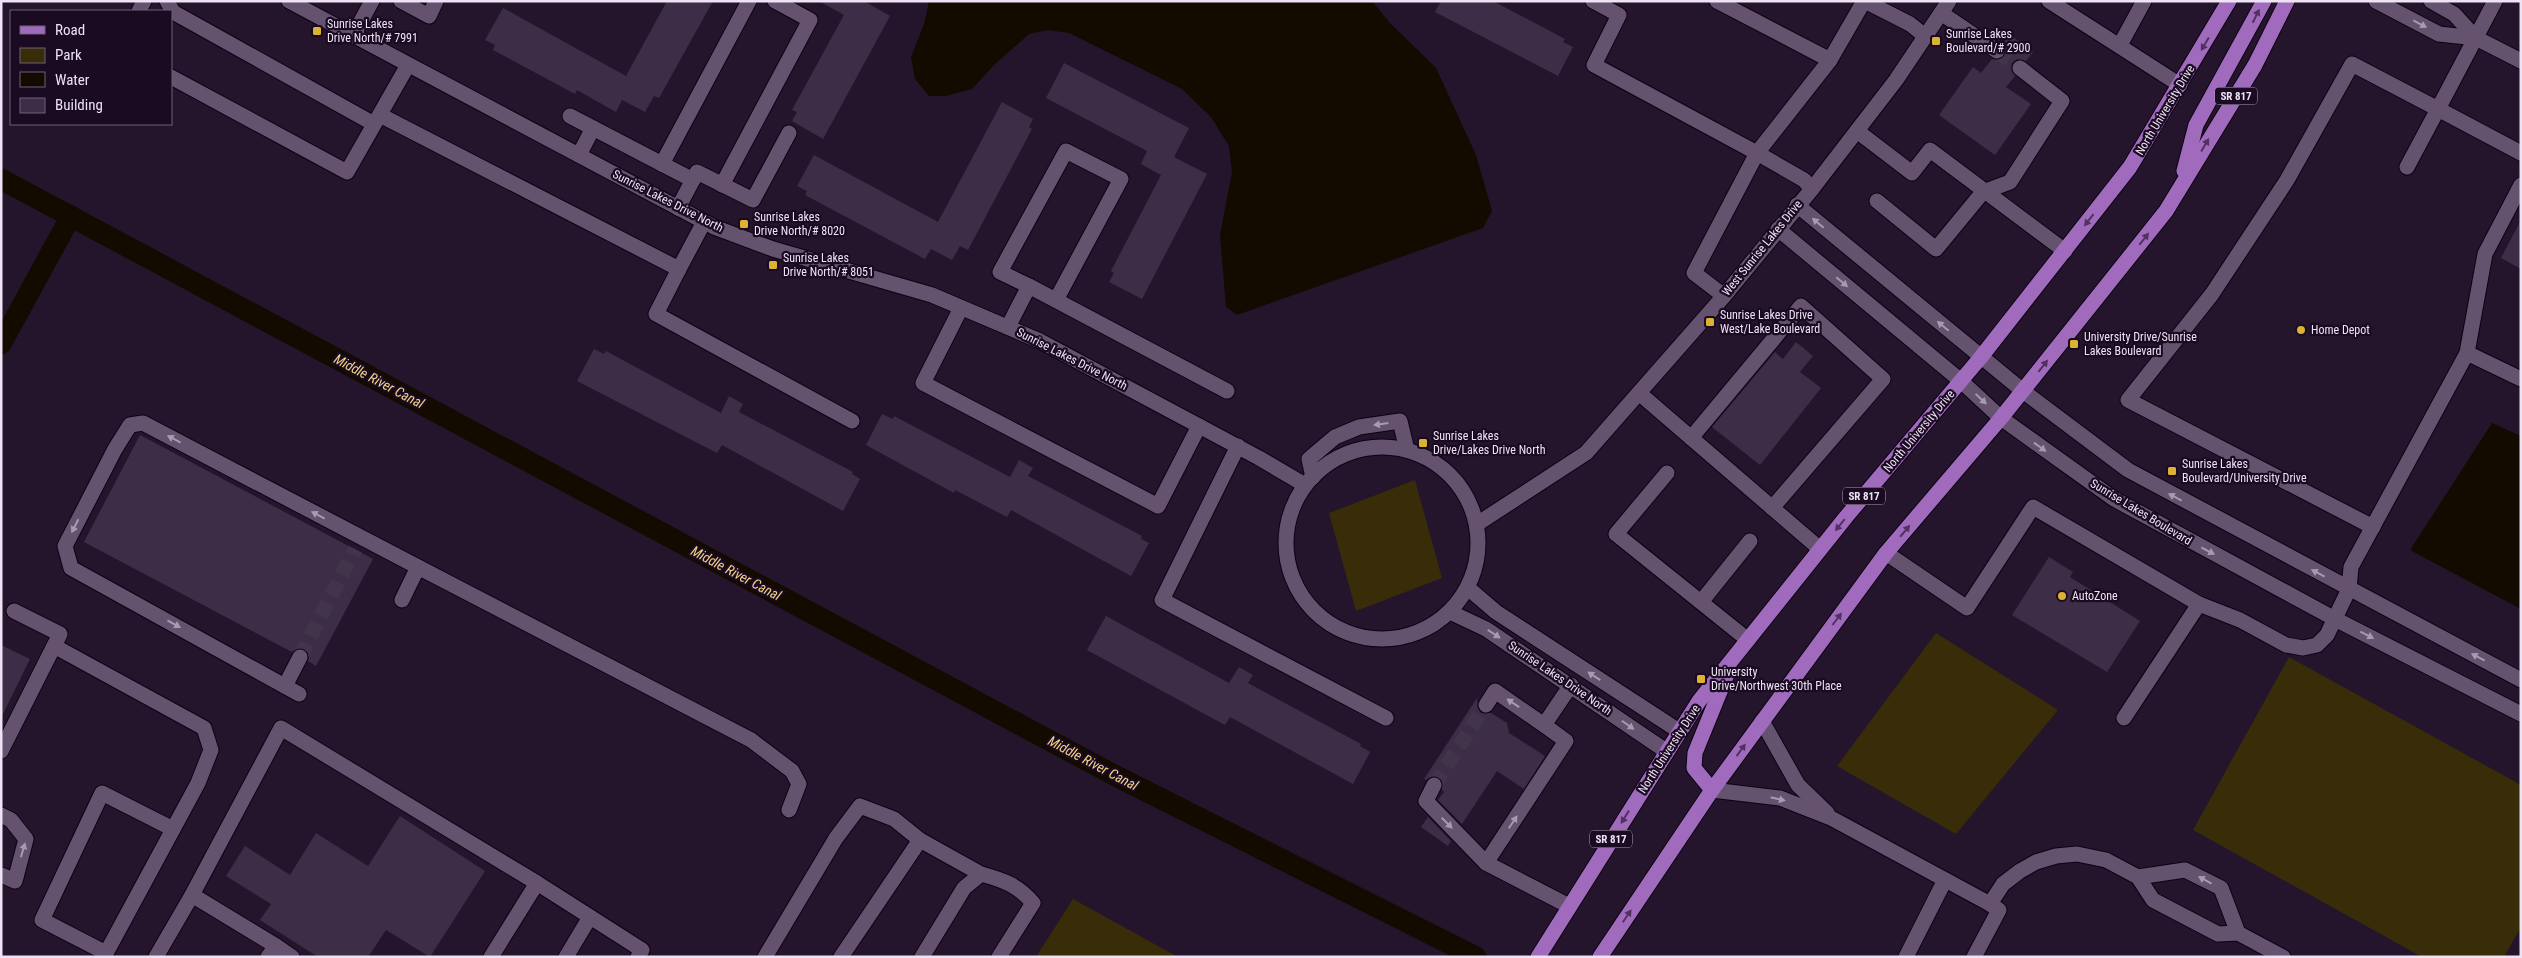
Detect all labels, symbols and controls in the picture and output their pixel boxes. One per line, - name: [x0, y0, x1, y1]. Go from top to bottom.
- one-way arrow: [2252, 9, 2260, 23]
- legend: [10, 10, 172, 125]
- place label: Sunrise Lakes Drive North/# 7991: [327, 17, 418, 45]
- one-way arrow: [2412, 20, 2427, 28]
- text: Road: [55, 21, 85, 39]
- marker: Sunrise Lakes Drive North/# 7991: [311, 25, 323, 37]
- place label: Sunrise Lakes Boulevard/# 2900: [1946, 27, 2031, 55]
- marker: Sunrise Lakes Boulevard/# 2900: [1930, 35, 1942, 47]
- one-way arrow: [2200, 37, 2209, 50]
- text: Park: [55, 46, 82, 64]
- street label: North University Drive: [2133, 62, 2198, 158]
- text: Water: [55, 71, 90, 89]
- road number: SR 817: [2215, 88, 2257, 104]
- text: Building: [55, 96, 103, 114]
- one-way arrow: [2201, 139, 2210, 152]
- street label: Sunrise Lakes Drive North: [610, 167, 726, 235]
- street label: West Sunrise Lakes Drive: [1719, 197, 1805, 299]
- place label: Sunrise Lakes Drive North/# 8020: [754, 210, 845, 238]
- one-way arrow: [2083, 213, 2094, 226]
- one-way arrow: [1812, 217, 1825, 228]
- marker: Sunrise Lakes Drive North/# 8020: [738, 218, 750, 230]
- one-way arrow: [2138, 233, 2149, 246]
- place label: Sunrise Lakes Drive North/# 8051: [783, 251, 874, 279]
- marker: Sunrise Lakes Drive North/# 8051: [767, 259, 779, 271]
- one-way arrow: [1836, 276, 1848, 288]
- place label: Sunrise Lakes Drive West/Lake Boulevard: [1720, 308, 1820, 336]
- marker: Sunrise Lakes Drive West/Lake Boulevard: [1704, 316, 1716, 328]
- one-way arrow: [1938, 320, 1950, 332]
- place label: Home Depot: [2311, 323, 2370, 337]
- marker: Home Depot: [2295, 324, 2307, 336]
- street label: Sunrise Lakes Drive North: [1014, 325, 1130, 393]
- place label: University Drive/Sunrise Lakes Boulevard: [2084, 330, 2197, 358]
- marker: University Drive/Sunrise Lakes Boulevard: [2068, 338, 2080, 350]
- water label: Middle River Canal: [331, 351, 428, 412]
- one-way arrow: [2038, 359, 2048, 373]
- street label: North University Drive: [1881, 387, 1958, 475]
- one-way arrow: [1975, 393, 1987, 405]
- one-way arrow: [1373, 420, 1389, 428]
- place label: Sunrise Lakes Drive/Lakes Drive North: [1433, 429, 1546, 457]
- one-way arrow: [167, 435, 181, 443]
- marker: Sunrise Lakes Drive/Lakes Drive North: [1417, 437, 1429, 449]
- one-way arrow: [2033, 442, 2047, 452]
- place label: Sunrise Lakes Boulevard/University Drive: [2182, 457, 2307, 485]
- marker: Sunrise Lakes Boulevard/University Drive: [2166, 465, 2178, 477]
- street label: Sunrise Lakes Boulevard: [2088, 476, 2194, 548]
- road number: SR 817: [1843, 488, 1885, 504]
- one-way arrow: [2168, 492, 2182, 501]
- one-way arrow: [310, 511, 325, 519]
- one-way arrow: [1834, 518, 1845, 531]
- one-way arrow: [71, 519, 79, 533]
- one-way arrow: [1899, 525, 1910, 537]
- water label: Middle River Canal: [688, 543, 785, 604]
- one-way arrow: [2201, 547, 2215, 555]
- one-way arrow: [2311, 569, 2326, 577]
- place label: AutoZone: [2072, 589, 2118, 603]
- marker: AutoZone: [2056, 590, 2068, 602]
- one-way arrow: [1832, 612, 1842, 626]
- one-way arrow: [167, 619, 181, 628]
- one-way arrow: [1487, 629, 1501, 639]
- one-way arrow: [2360, 631, 2374, 639]
- street label: Sunrise Lakes Drive North: [1505, 638, 1615, 718]
- one-way arrow: [2470, 653, 2485, 661]
- place label: University Drive/Northwest 30th Place: [1711, 665, 1842, 693]
- one-way arrow: [1588, 671, 1601, 681]
- marker: University Drive/Northwest 30th Place: [1695, 673, 1707, 685]
- one-way arrow: [1506, 699, 1519, 708]
- street label: North University Drive: [1635, 702, 1703, 796]
- one-way arrow: [1622, 720, 1635, 730]
- water label: Middle River Canal: [1045, 733, 1142, 794]
- one-way arrow: [1736, 743, 1746, 757]
- one-way arrow: [1770, 795, 1785, 803]
- one-way arrow: [1620, 810, 1630, 824]
- one-way arrow: [1508, 816, 1518, 829]
- one-way arrow: [1441, 817, 1453, 829]
- road number: SR 817: [1590, 831, 1632, 848]
- one-way arrow: [20, 842, 28, 857]
- one-way arrow: [2198, 876, 2212, 884]
- one-way arrow: [1622, 910, 1632, 923]

